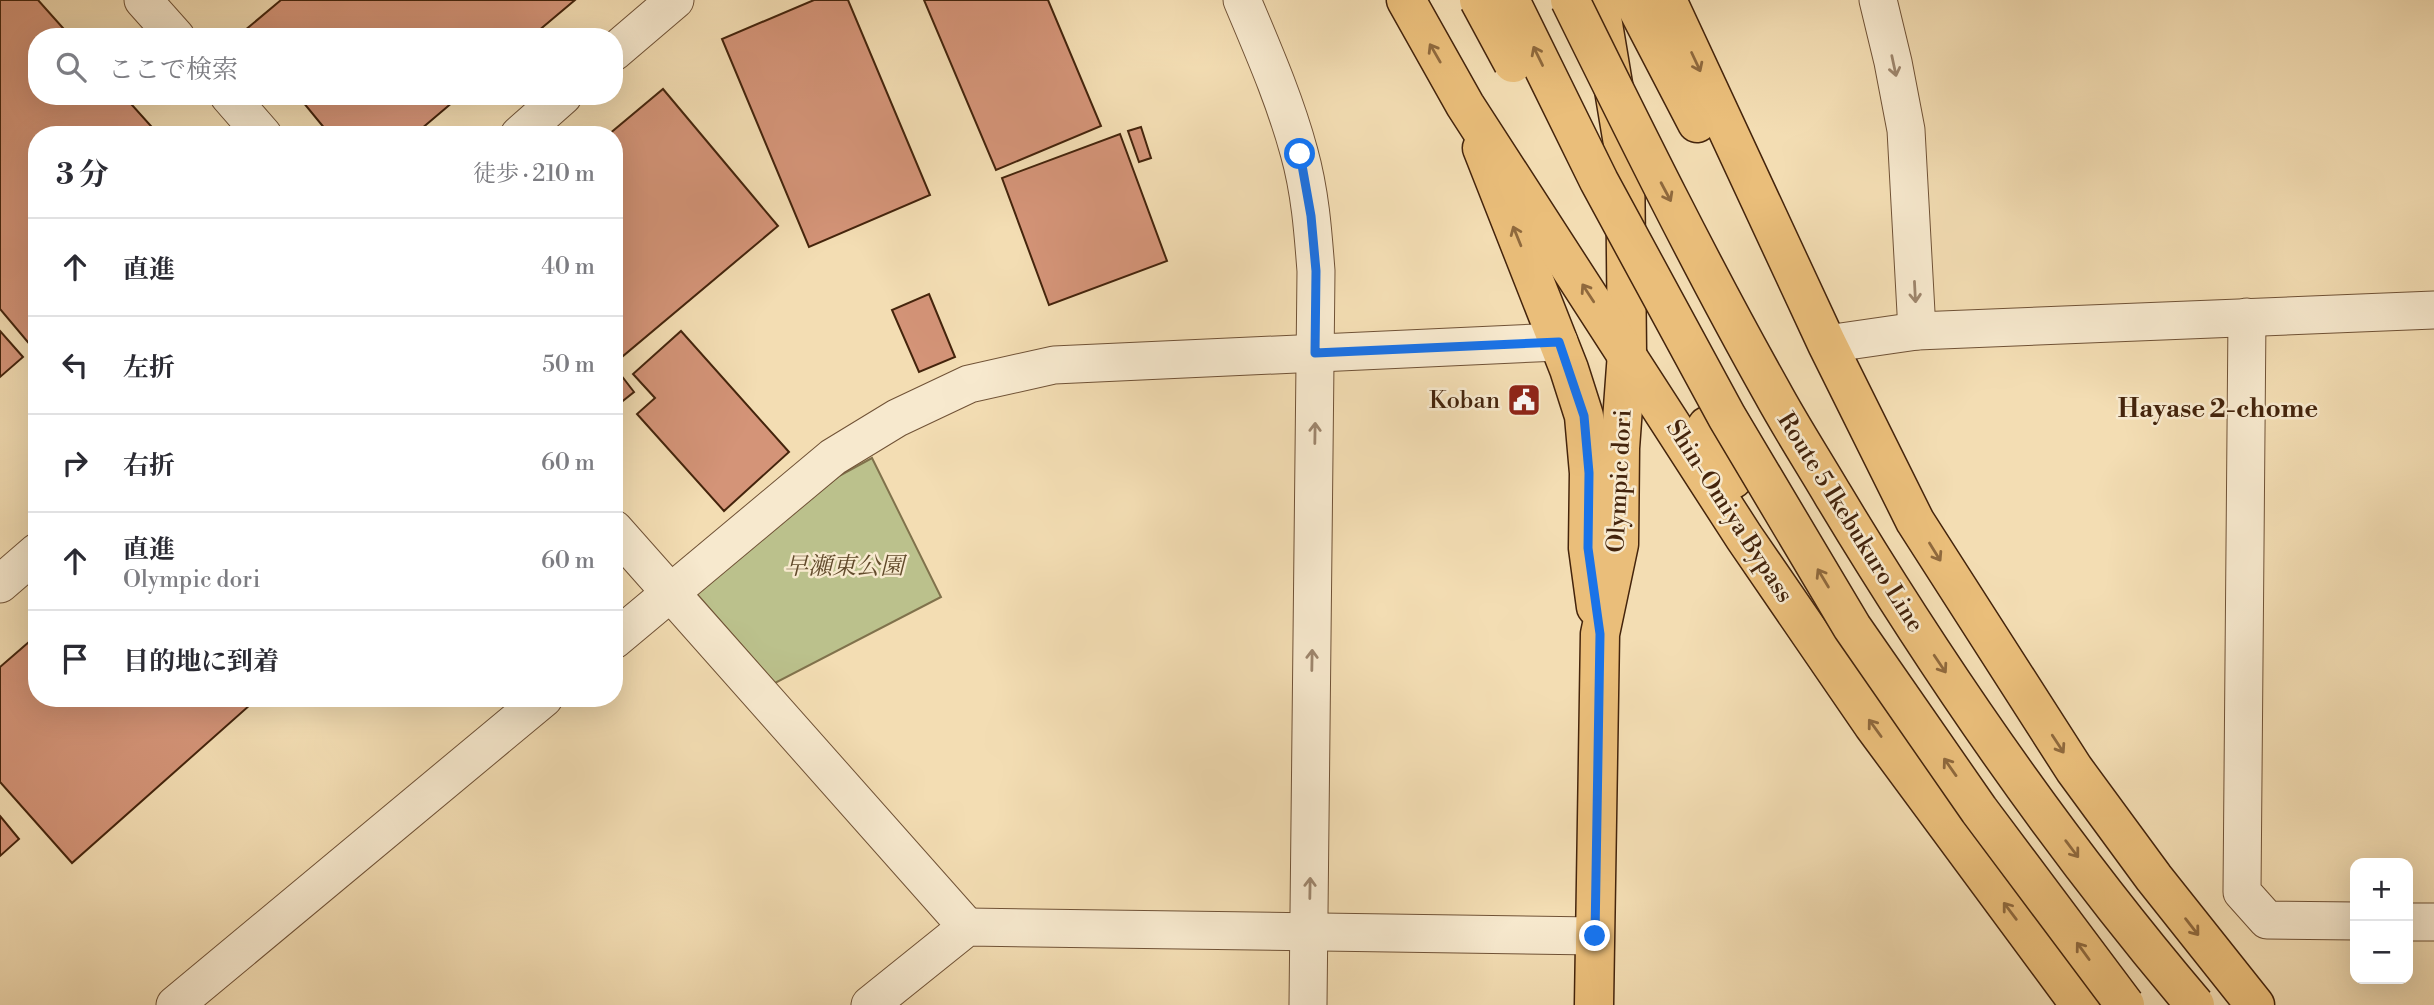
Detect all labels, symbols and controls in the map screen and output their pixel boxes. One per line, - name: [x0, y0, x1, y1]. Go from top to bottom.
- search box: [28, 28, 623, 105]
- one-way arrow: [1428, 43, 1442, 63]
- one-way arrow: [1530, 46, 1544, 67]
- icon: search: [52, 48, 90, 86]
- one-way arrow: [1690, 51, 1703, 72]
- text: ここで検索: [108, 54, 238, 86]
- one-way arrow: [1887, 54, 1901, 77]
- route start: [1284, 138, 1315, 169]
- text: 3 分: [56, 156, 109, 194]
- text: 徒歩 · 210 m: [473, 160, 595, 188]
- one-way arrow: [1660, 182, 1674, 202]
- one-way arrow: [1509, 225, 1522, 247]
- icon: ahead: [56, 248, 94, 286]
- text: 40 m: [541, 253, 595, 281]
- text: 直進: [123, 254, 175, 286]
- one-way arrow: [1908, 281, 1921, 304]
- one-way arrow: [1580, 284, 1595, 303]
- icon: left: [56, 346, 94, 384]
- text: 50 m: [542, 351, 595, 379]
- text: 左折: [123, 352, 175, 384]
- public building icon: Koban: [1505, 381, 1543, 419]
- place label: Koban: [1429, 386, 1500, 416]
- district label: Hayase 2-chome: [2118, 393, 2318, 425]
- street label: Route 5 Ikebukuro Line: [1770, 407, 1930, 638]
- street label: Olympic dori: [1601, 409, 1639, 553]
- street label: Shin-Omiya Bypass: [1659, 415, 1799, 609]
- one-way arrow: [1308, 422, 1321, 445]
- icon: right: [56, 444, 94, 482]
- text: 60 m: [541, 449, 595, 477]
- text: 右折: [123, 450, 175, 482]
- text: 直進: [123, 534, 175, 566]
- icon: ahead: [56, 542, 94, 580]
- one-way arrow: [1928, 542, 1942, 562]
- text: 60 m: [541, 547, 595, 575]
- park label: 早瀬東公園: [784, 552, 908, 582]
- text: Olympic dori: [123, 566, 260, 594]
- one-way arrow: [1816, 569, 1830, 589]
- icon: arrive: [56, 640, 94, 678]
- text: 目的地に到着: [123, 646, 279, 678]
- one-way arrow: [1305, 649, 1319, 672]
- one-way arrow: [1933, 654, 1947, 673]
- one-way arrow: [1868, 719, 1882, 738]
- one-way arrow: [2051, 734, 2065, 753]
- one-way arrow: [1943, 758, 1957, 777]
- one-way arrow: [2064, 840, 2079, 859]
- map controls: [2350, 858, 2413, 984]
- button: +: [2350, 858, 2413, 921]
- one-way arrow: [1303, 877, 1317, 900]
- one-way arrow: [2003, 902, 2017, 921]
- one-way arrow: [2185, 918, 2200, 936]
- route end: [1579, 920, 1610, 951]
- button: −: [2350, 921, 2413, 984]
- one-way arrow: [2076, 942, 2091, 961]

